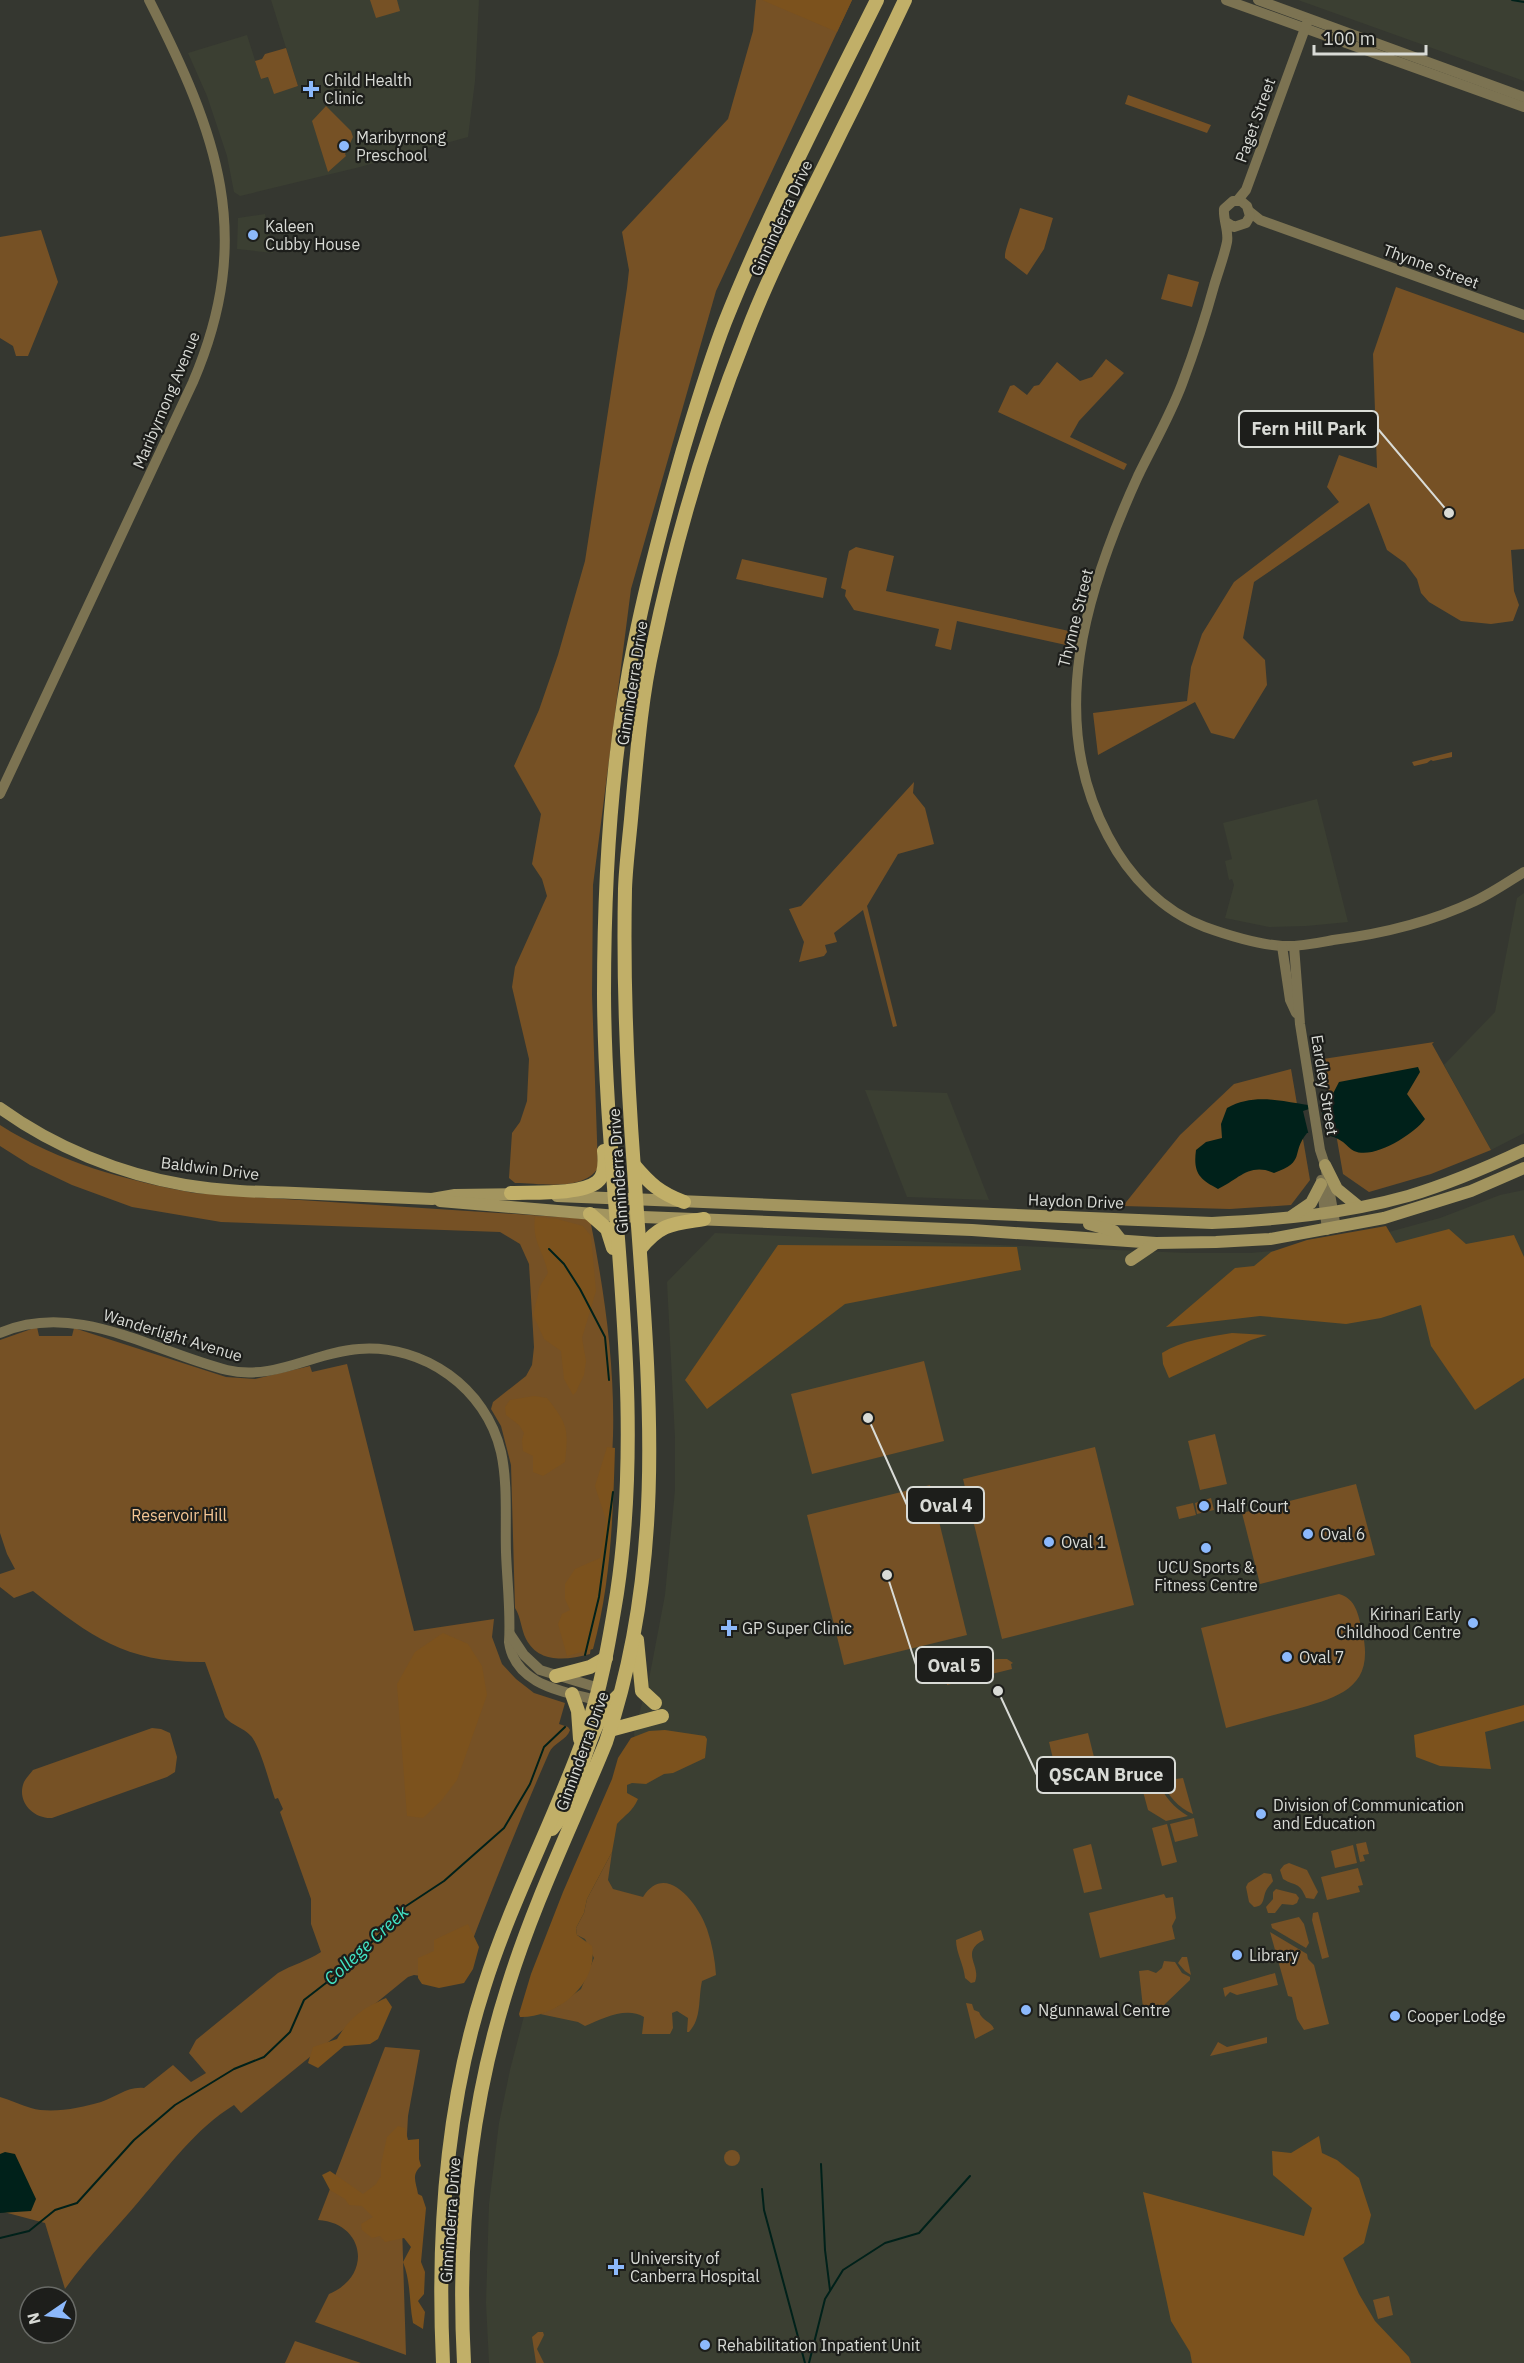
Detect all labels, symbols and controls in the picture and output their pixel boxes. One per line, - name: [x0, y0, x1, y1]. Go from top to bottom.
- scale bar: [1314, 18, 1426, 56]
- text: 100 m: [1323, 27, 1375, 50]
- place label: Child Health Clinic: [324, 70, 412, 108]
- street label: Paget Street: [1230, 75, 1280, 165]
- marker: Child Health Clinic: [302, 80, 320, 98]
- place label: Maribyrnong Preschool: [356, 127, 447, 165]
- marker: Maribyrnong Preschool: [337, 139, 351, 153]
- street label: Ginninderra Drive: [745, 157, 817, 279]
- place label: Kaleen Cubby House: [265, 216, 360, 254]
- marker: Kaleen Cubby House: [246, 228, 260, 242]
- street label: Thynne Street: [1380, 239, 1482, 293]
- street label: Maribyrnong Avenue: [128, 328, 204, 472]
- callout: Fern Hill Park: [1239, 411, 1378, 447]
- text: Fern Hill Park: [1252, 417, 1367, 440]
- street label: Thynne Street: [1053, 567, 1097, 669]
- street label: Ginninderra Drive: [612, 619, 652, 747]
- street label: Eardley Street: [1307, 1033, 1343, 1137]
- street label: Ginninderra Drive: [604, 1107, 632, 1234]
- street label: Baldwin Drive: [160, 1152, 261, 1184]
- street label: Haydon Drive: [1028, 1189, 1124, 1213]
- street label: Wanderlight Avenue: [101, 1304, 245, 1366]
- callout: Oval 4: [907, 1487, 984, 1523]
- text: Oval 4: [919, 1494, 973, 1517]
- place label: Half Court: [1216, 1496, 1289, 1516]
- marker: Half Court: [1197, 1499, 1211, 1513]
- park label: Reservoir Hill: [131, 1505, 227, 1525]
- place label: Oval 6: [1320, 1524, 1365, 1544]
- marker: Oval 6: [1301, 1527, 1315, 1541]
- place label: Oval 1: [1061, 1532, 1106, 1552]
- marker: Oval 1: [1042, 1535, 1056, 1549]
- marker: UCU Sports & Fitness Centre: [1199, 1541, 1213, 1555]
- place label: UCU Sports & Fitness Centre: [1154, 1557, 1258, 1595]
- place label: Kirinari Early Childhood Centre: [1336, 1604, 1461, 1642]
- marker: Kirinari Early Childhood Centre: [1466, 1616, 1480, 1630]
- place label: GP Super Clinic: [742, 1618, 852, 1638]
- marker: GP Super Clinic: [720, 1619, 738, 1637]
- callout: Oval 5: [916, 1647, 993, 1683]
- place label: Oval 7: [1299, 1647, 1344, 1667]
- marker: Oval 7: [1280, 1650, 1294, 1664]
- text: Oval 5: [927, 1654, 981, 1677]
- street label: Ginninderra Drive: [551, 1688, 613, 1813]
- callout: QSCAN Bruce: [1037, 1757, 1175, 1793]
- text: QSCAN Bruce: [1049, 1763, 1163, 1786]
- place label: Division of Communication and Education: [1273, 1795, 1464, 1833]
- marker: Division of Communication and Education: [1254, 1807, 1268, 1821]
- water label: College Creek: [319, 1900, 413, 1990]
- place label: Library: [1249, 1945, 1299, 1965]
- marker: Library: [1230, 1948, 1244, 1962]
- place label: Ngunnawal Centre: [1038, 2000, 1170, 2020]
- marker: Ngunnawal Centre: [1019, 2003, 1033, 2017]
- place label: Cooper Lodge: [1407, 2006, 1506, 2026]
- marker: Cooper Lodge: [1388, 2009, 1402, 2023]
- street label: Ginninderra Drive: [436, 2156, 464, 2283]
- place label: University of Canberra Hospital: [630, 2248, 760, 2286]
- marker: University of Canberra Hospital: [607, 2258, 625, 2276]
- north arrow: [18, 2285, 78, 2345]
- text: N: [22, 2311, 45, 2327]
- place label: Rehabilitation Inpatient Unit: [717, 2335, 920, 2355]
- marker: Rehabilitation Inpatient Unit: [698, 2338, 712, 2352]

